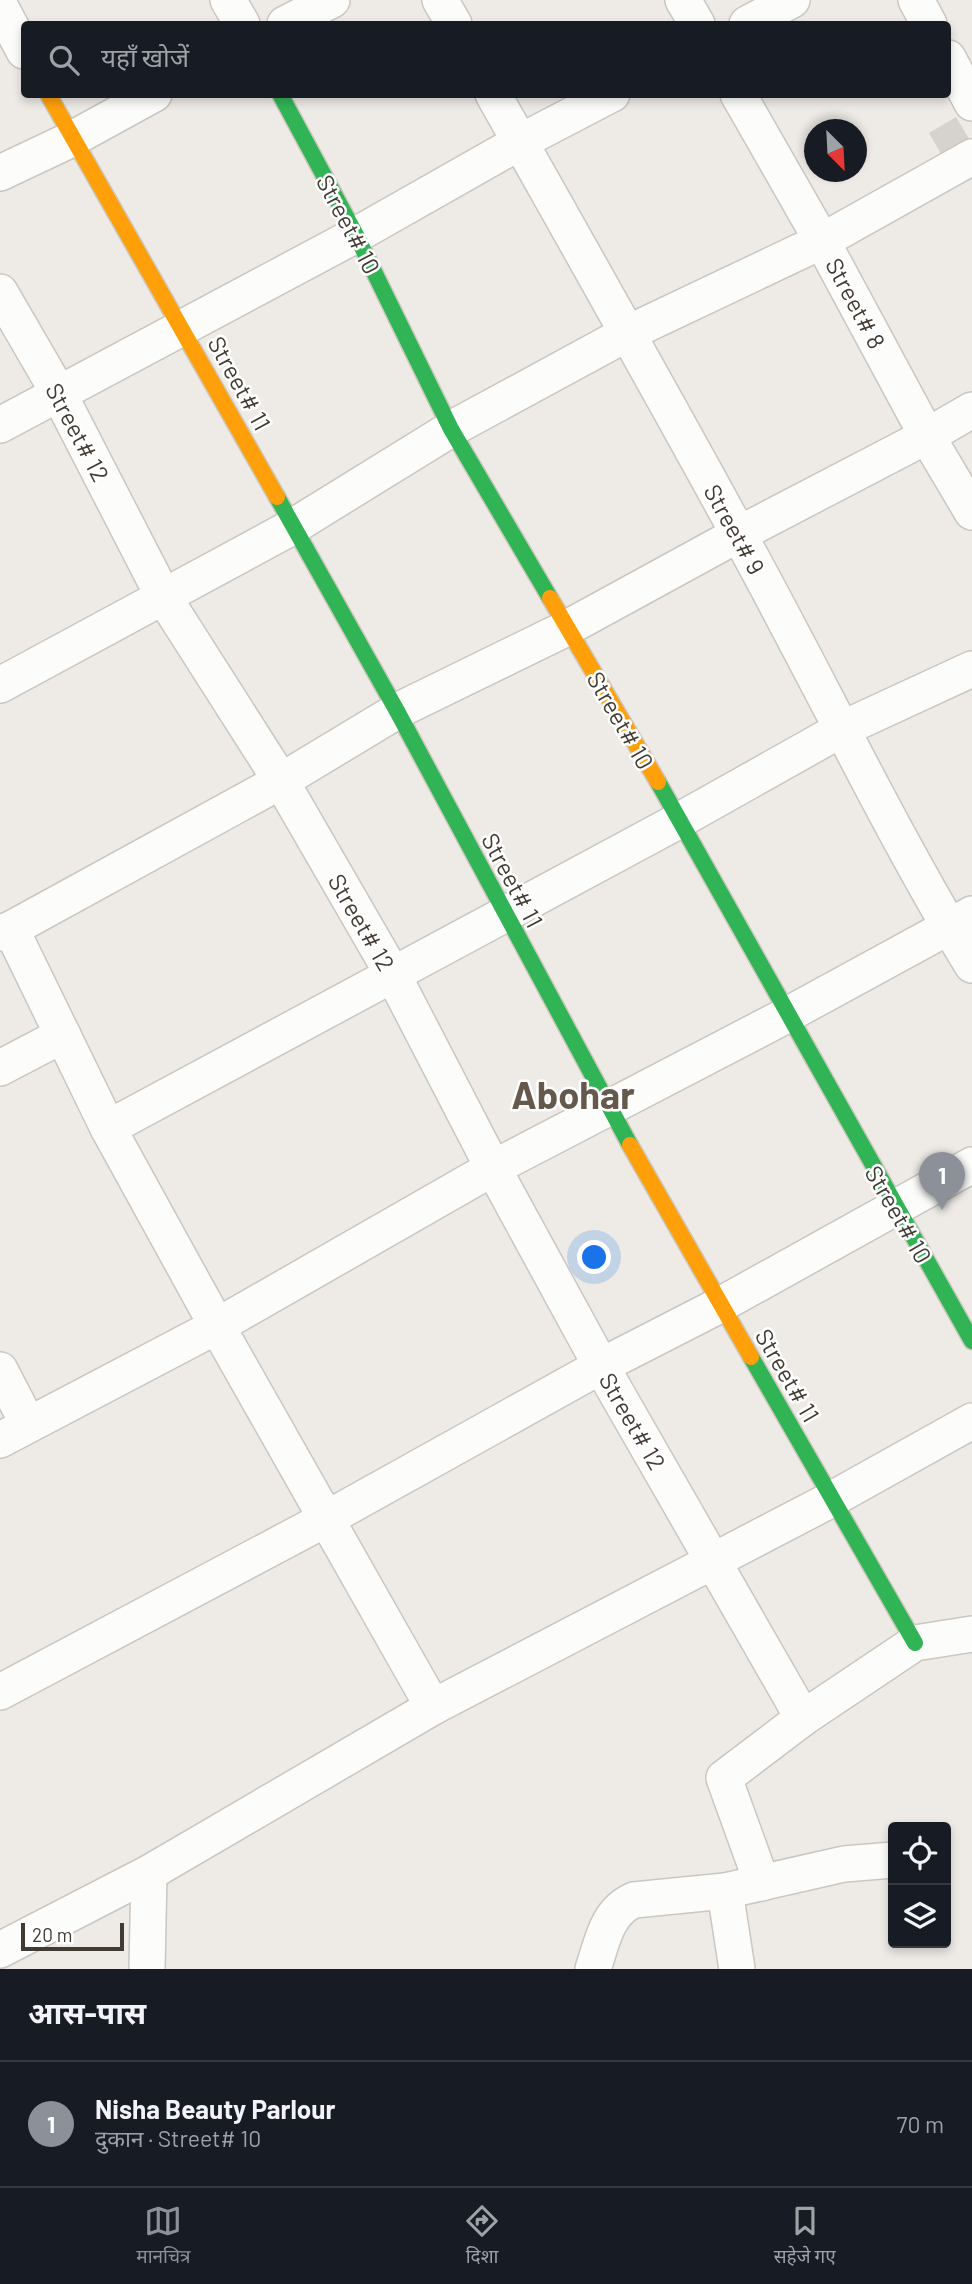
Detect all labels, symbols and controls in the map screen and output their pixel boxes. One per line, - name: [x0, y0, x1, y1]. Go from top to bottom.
- search box: [21, 21, 951, 98]
- icon: search: [45, 41, 83, 79]
- text: यहाँ खोजें: [101, 41, 189, 72]
- north arrow: [804, 119, 867, 182]
- street label: Street# 10: [311, 169, 387, 279]
- street label: Street# 8: [820, 253, 892, 353]
- street label: Street# 11: [202, 331, 278, 435]
- street label: Street# 12: [40, 378, 116, 486]
- street label: Street# 9: [698, 479, 772, 579]
- street label: Street# 10: [581, 666, 661, 774]
- street label: Street# 11: [476, 828, 550, 932]
- street label: Street# 12: [323, 868, 401, 976]
- district label: Abohar: [511, 1071, 635, 1117]
- pin: 1: [919, 1152, 965, 1210]
- street label: Street# 10: [859, 1160, 939, 1268]
- your location: [577, 1240, 611, 1274]
- street label: Street# 11: [750, 1323, 826, 1427]
- street label: Street# 12: [594, 1367, 672, 1475]
- map controls: [888, 1822, 951, 1948]
- button: locate: [888, 1822, 951, 1885]
- button: layers: [888, 1885, 951, 1948]
- scale bar: [21, 1920, 124, 1952]
- text: 20 m: [32, 1923, 72, 1946]
- text: आस-पास: [28, 1994, 146, 2030]
- text: Nisha Beauty Parlour: [95, 2093, 335, 2124]
- text: 1: [47, 2110, 55, 2138]
- text: 70 m: [897, 2110, 944, 2138]
- text: दुकान · Street# 10: [95, 2124, 261, 2152]
- tab: मानचित्र: [136, 2202, 191, 2271]
- tab: दिशा: [463, 2202, 501, 2271]
- tab: सहेजे गए: [774, 2202, 836, 2271]

